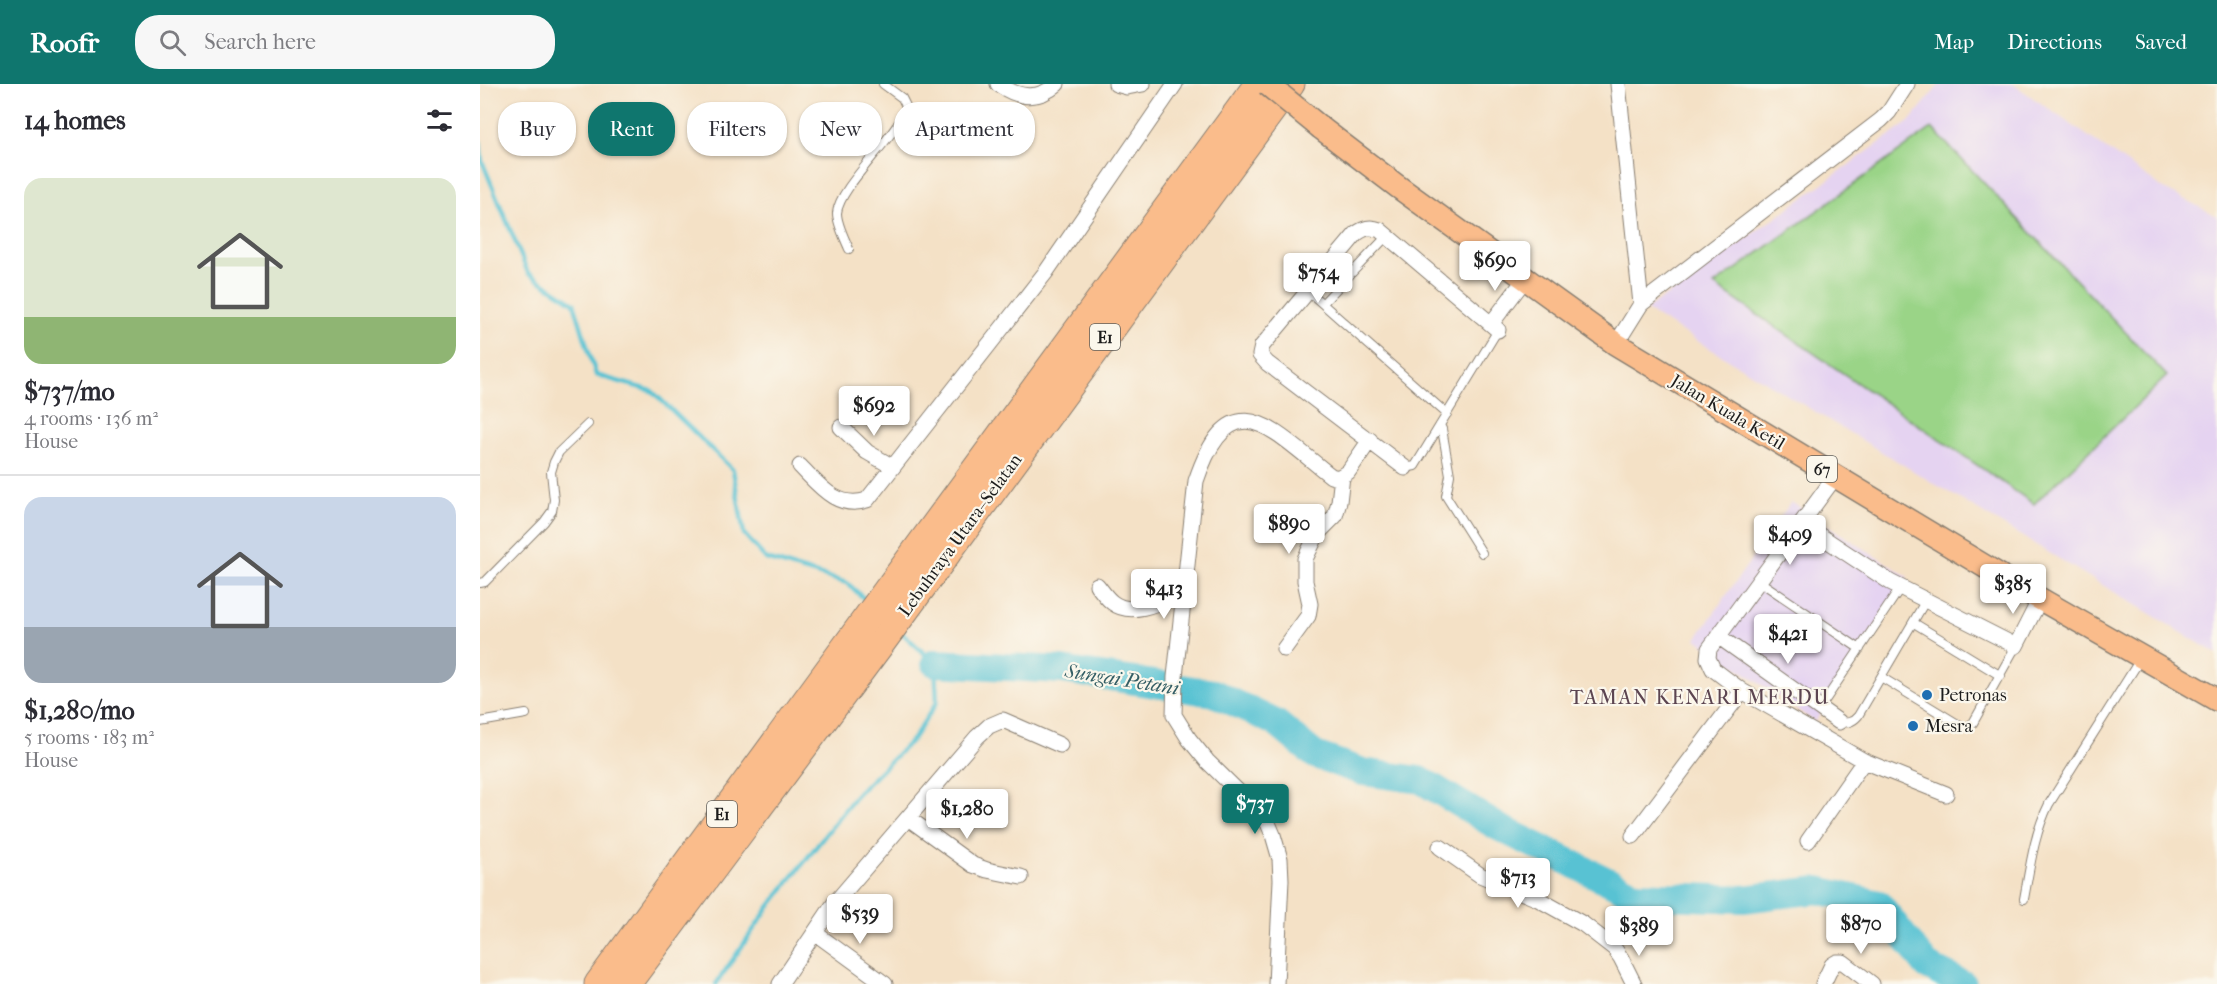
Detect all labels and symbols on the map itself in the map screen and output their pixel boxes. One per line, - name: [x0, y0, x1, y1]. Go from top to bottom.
- pin: $690: [1459, 241, 1531, 292]
- pin: $754: [1282, 253, 1354, 304]
- road number: E1: [1090, 324, 1120, 350]
- street label: Jalan Kuala Ketil: [1665, 369, 1789, 455]
- pin: $692: [838, 386, 910, 437]
- street label: Lebuhraya Utara–Selatan: [894, 449, 1027, 621]
- road number: 67: [1807, 456, 1837, 482]
- pin: $890: [1253, 504, 1325, 555]
- pin: $409: [1754, 515, 1826, 566]
- pin: $385: [1977, 564, 2049, 615]
- pin: $413: [1128, 569, 1200, 620]
- pin: $421: [1752, 614, 1824, 665]
- water label: Sungai Petani: [1063, 659, 1182, 700]
- place label: Petronas: [1939, 685, 2007, 706]
- district label: TAMAN KENARI MERDU: [1570, 686, 1830, 709]
- marker: Petronas: [1920, 688, 1934, 702]
- place label: Mesra: [1925, 716, 1973, 737]
- marker: Mesra: [1906, 719, 1920, 733]
- pin: $737: [1219, 784, 1291, 835]
- pin: $1,280: [918, 789, 1016, 840]
- road number: E1: [707, 801, 737, 827]
- pin: $713: [1482, 858, 1554, 909]
- pin: $539: [824, 894, 896, 945]
- pin: $870: [1825, 904, 1897, 955]
- pin: $389: [1603, 906, 1675, 957]

